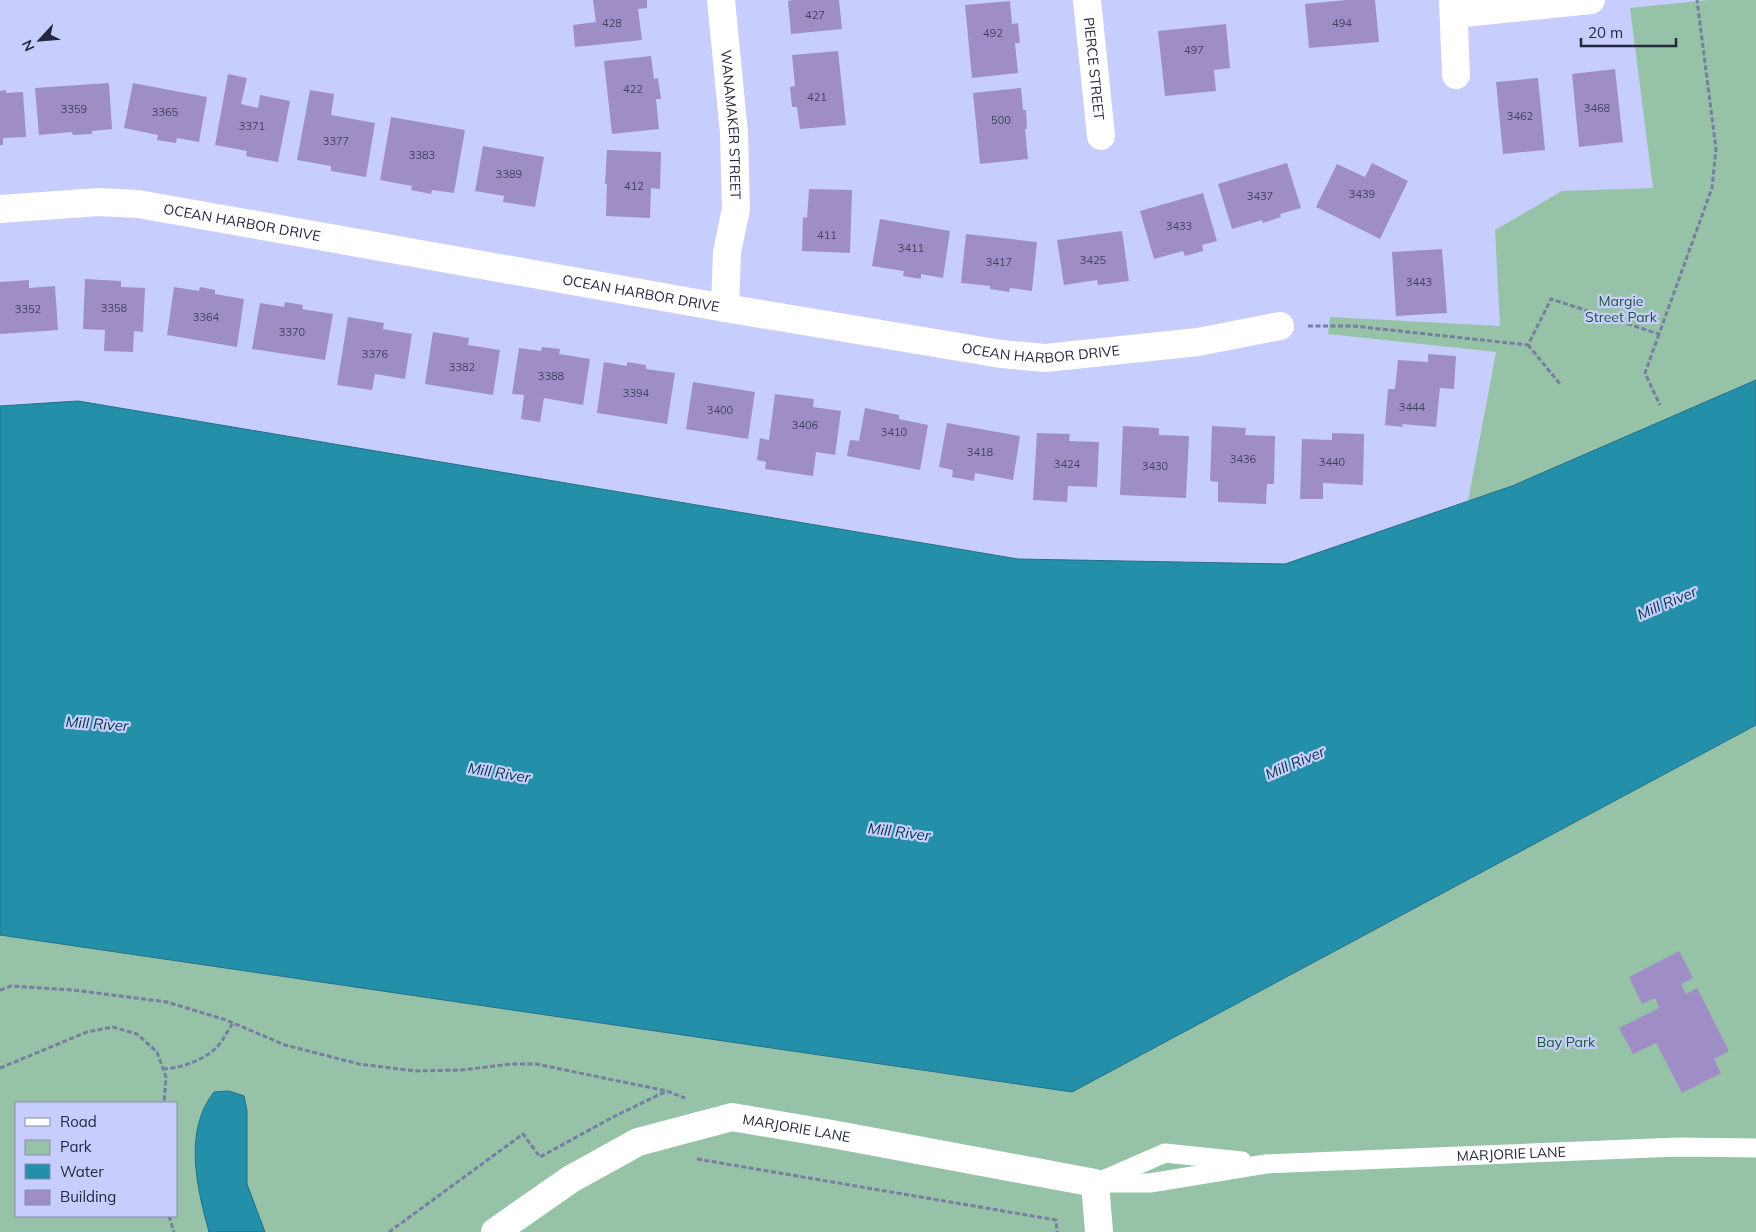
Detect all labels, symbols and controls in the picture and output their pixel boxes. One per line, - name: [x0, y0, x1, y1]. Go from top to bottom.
- house number: 427: [805, 8, 825, 22]
- north arrow: [15, 15, 65, 65]
- scale bar: [1581, 15, 1676, 47]
- house number: 428: [602, 16, 622, 30]
- street label: PIERCE STREET: [1080, 16, 1108, 122]
- house number: 494: [1332, 16, 1352, 30]
- text: 20 m: [1588, 23, 1623, 42]
- house number: 492: [983, 26, 1003, 40]
- text: N: [18, 37, 39, 54]
- house number: 497: [1184, 43, 1204, 57]
- street label: WANAMAKER STREET: [717, 49, 745, 200]
- house number: 422: [623, 82, 643, 96]
- house number: 421: [807, 90, 827, 104]
- house number: 3468: [1584, 101, 1611, 115]
- house number: 3359: [61, 102, 87, 116]
- house number: 3365: [152, 105, 179, 119]
- house number: 3462: [1507, 109, 1534, 123]
- house number: 500: [991, 113, 1011, 127]
- house number: 3371: [239, 119, 265, 133]
- house number: 3377: [323, 134, 349, 148]
- house number: 3383: [409, 148, 435, 162]
- house number: 3389: [496, 167, 522, 181]
- house number: 412: [624, 179, 644, 193]
- house number: 3439: [1349, 187, 1375, 201]
- house number: 3437: [1247, 189, 1273, 203]
- street label: OCEAN HARBOR DRIVE: [162, 200, 322, 245]
- house number: 3433: [1166, 219, 1192, 233]
- house number: 411: [817, 228, 837, 242]
- house number: 3411: [898, 241, 924, 255]
- house number: 3425: [1080, 253, 1107, 267]
- house number: 3417: [986, 255, 1012, 269]
- street label: OCEAN HARBOR DRIVE: [561, 270, 721, 316]
- house number: 3443: [1406, 275, 1432, 289]
- park label: Margie Street Park: [1585, 292, 1658, 326]
- house number: 3358: [101, 301, 128, 315]
- house number: 3352: [15, 302, 42, 316]
- house number: 3364: [193, 310, 220, 324]
- house number: 3370: [279, 325, 306, 339]
- street label: OCEAN HARBOR DRIVE: [960, 339, 1121, 367]
- house number: 3376: [362, 347, 389, 361]
- house number: 3382: [449, 360, 476, 374]
- house number: 3388: [538, 369, 565, 383]
- house number: 3394: [623, 386, 650, 400]
- house number: 3444: [1399, 400, 1426, 414]
- house number: 3400: [707, 403, 734, 417]
- house number: 3406: [792, 418, 819, 432]
- house number: 3410: [881, 425, 908, 439]
- house number: 3418: [967, 445, 994, 459]
- house number: 3436: [1230, 452, 1257, 466]
- house number: 3440: [1319, 455, 1346, 469]
- house number: 3424: [1054, 457, 1081, 471]
- house number: 3430: [1142, 459, 1169, 473]
- water label: Mill River: [1634, 581, 1700, 624]
- water label: Mill River: [65, 712, 130, 735]
- water label: Mill River: [1262, 741, 1328, 784]
- water label: Mill River: [467, 758, 532, 787]
- water label: Mill River: [867, 818, 932, 845]
- park label: Bay Park: [1537, 1033, 1596, 1051]
- legend: [15, 1102, 178, 1217]
- street label: MARJORIE LANE: [741, 1110, 852, 1146]
- text: Road: [60, 1112, 97, 1131]
- text: Park: [60, 1137, 92, 1156]
- street label: MARJORIE LANE: [1456, 1143, 1566, 1165]
- text: Water: [60, 1162, 104, 1181]
- text: Building: [60, 1187, 116, 1206]

